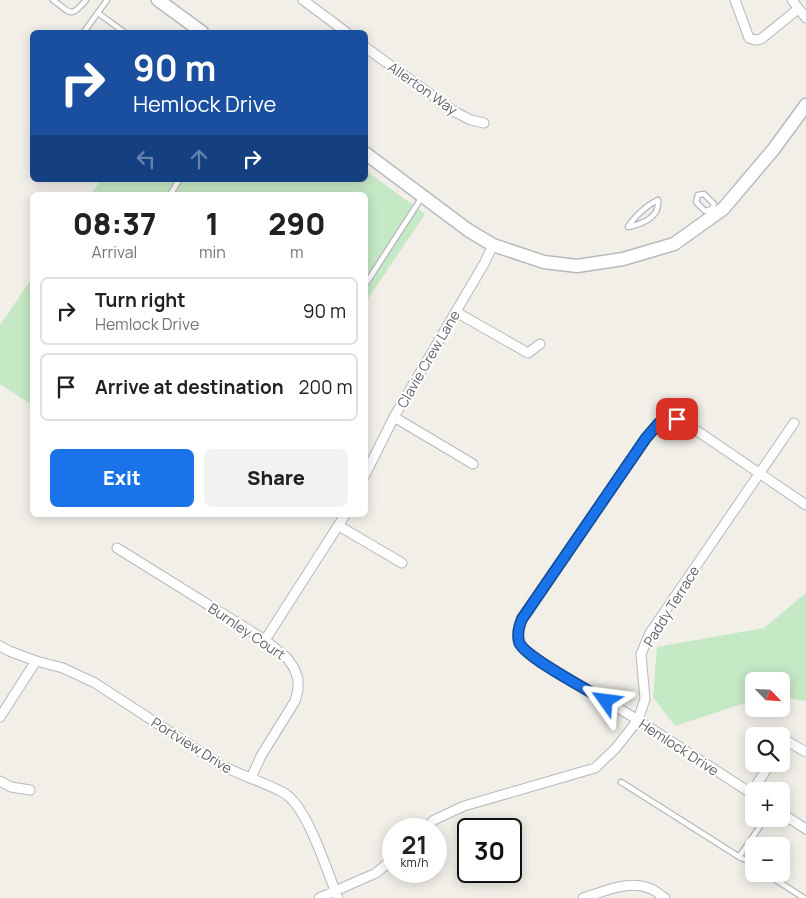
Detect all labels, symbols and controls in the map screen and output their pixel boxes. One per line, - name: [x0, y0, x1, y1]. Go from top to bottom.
- text: 90 m: [133, 44, 216, 92]
- icon: right: [50, 50, 115, 115]
- street label: Allerton Way: [385, 57, 462, 119]
- text: Hemlock Drive: [133, 89, 276, 119]
- icon: left: [132, 145, 160, 173]
- icon: ahead: [185, 145, 213, 173]
- icon: right: [238, 145, 266, 173]
- text: 08:37: [73, 203, 156, 244]
- text: 1: [206, 203, 219, 244]
- text: 290: [268, 203, 325, 244]
- text: Arrival: [92, 241, 137, 263]
- text: min: [199, 241, 226, 263]
- text: m: [290, 241, 304, 263]
- text: Turn right: [95, 287, 185, 313]
- icon: right: [52, 297, 80, 325]
- text: 90 m: [303, 298, 346, 324]
- street label: Clavie Crew Lane: [392, 307, 464, 411]
- text: Hemlock Drive: [95, 313, 199, 335]
- icon: arrive: [52, 373, 80, 401]
- text: Arrive at destination: [95, 374, 284, 400]
- text: 200 m: [299, 374, 353, 400]
- pin: [656, 398, 698, 440]
- icon: arrive: [663, 405, 691, 433]
- button: Exit: [50, 449, 194, 507]
- button: Share: [204, 449, 348, 507]
- street label: Paddy Terrace: [639, 562, 703, 650]
- street label: Burnley Court: [205, 598, 290, 664]
- north arrow: [745, 672, 790, 718]
- map controls: [745, 672, 790, 882]
- position arrow: [579, 674, 631, 726]
- street label: Portview Drive: [148, 713, 236, 777]
- street label: Hemlock Drive: [636, 714, 722, 780]
- button: search: [745, 727, 790, 772]
- button: +: [745, 782, 790, 827]
- speed limit sign: 30: [457, 818, 522, 883]
- text: 21: [402, 827, 427, 862]
- button: −: [745, 837, 790, 882]
- text: km/h: [401, 854, 428, 871]

